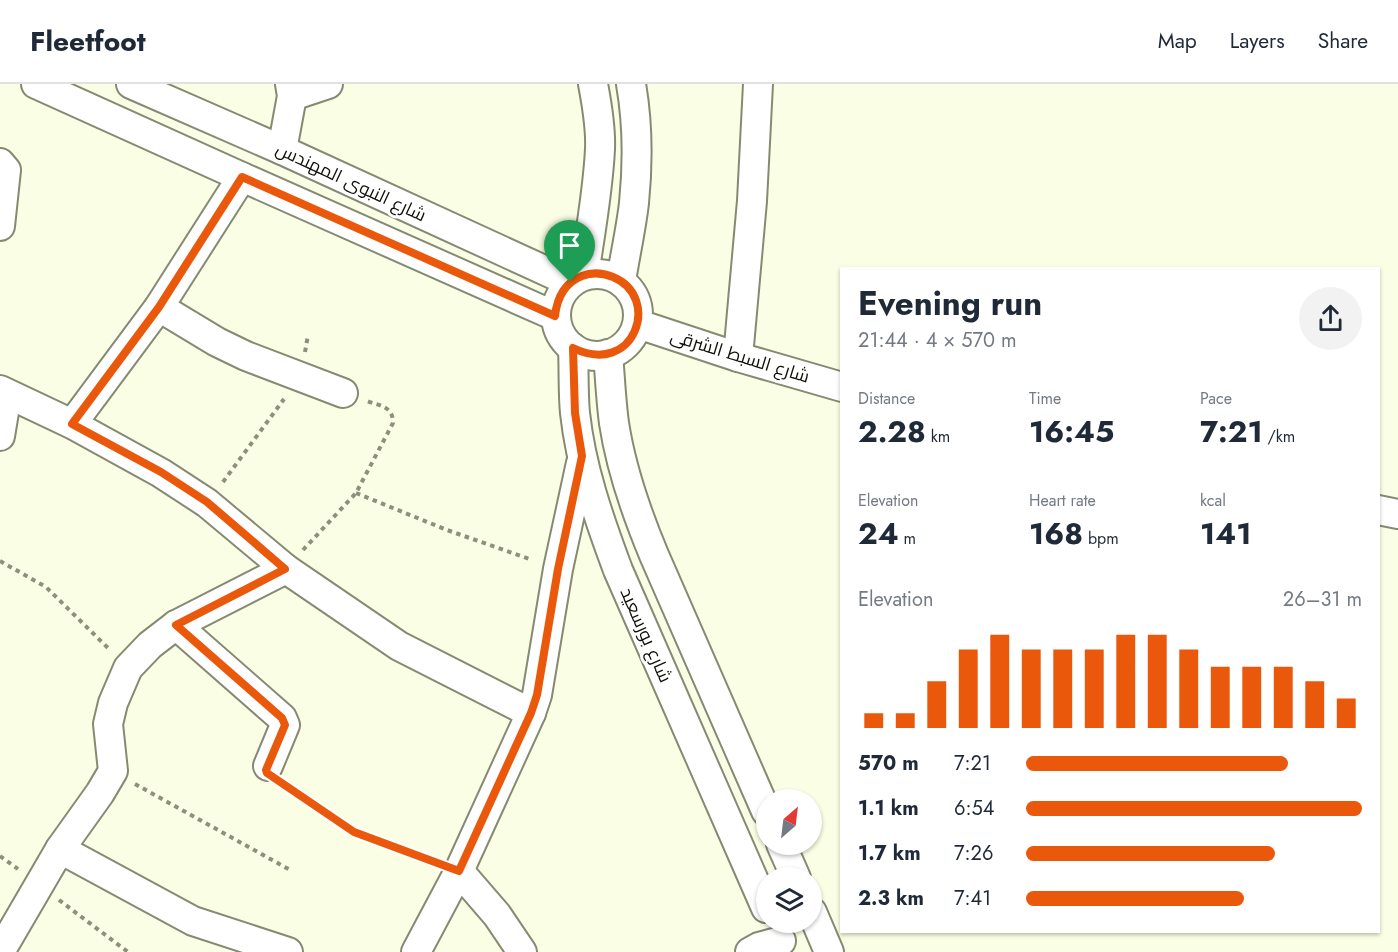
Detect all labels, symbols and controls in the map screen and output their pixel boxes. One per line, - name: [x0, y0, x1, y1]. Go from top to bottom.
- text: Fleetfoot: [30, 21, 146, 62]
- text: Map: [1158, 26, 1197, 56]
- text: Layers: [1230, 26, 1285, 56]
- text: Share: [1318, 26, 1368, 56]
- street label: شارع النبوى المهندس: [272, 136, 430, 228]
- pin: [544, 220, 595, 282]
- icon: arrive: [553, 229, 586, 262]
- text: Evening run: [858, 280, 1042, 327]
- button: share: [1299, 287, 1362, 350]
- street label: شارع السبط الشرقى: [667, 322, 813, 390]
- text: 21:44 · 4 × 570 m: [858, 326, 1017, 355]
- text: Distance: [858, 387, 915, 410]
- text: Time: [1029, 387, 1061, 410]
- text: Pace: [1200, 387, 1232, 410]
- text: 2.28: [858, 410, 926, 453]
- text: 16:45: [1029, 410, 1114, 453]
- text: 7:21: [1200, 410, 1263, 453]
- text: km: [926, 425, 950, 448]
- text: /km: [1263, 425, 1295, 448]
- text: Elevation: [858, 489, 918, 512]
- text: Heart rate: [1029, 489, 1096, 512]
- text: kcal: [1200, 489, 1226, 512]
- text: 24: [858, 512, 899, 555]
- text: 168: [1029, 512, 1083, 555]
- text: 141: [1200, 512, 1251, 555]
- text: m: [899, 527, 916, 550]
- text: bpm: [1083, 527, 1119, 550]
- street label: شارع بورسعيد: [613, 583, 679, 687]
- text: Elevation: [858, 585, 933, 614]
- text: 26–31 m: [1283, 585, 1362, 614]
- text: 570 m: [858, 749, 919, 778]
- text: 7:21: [954, 749, 991, 778]
- north arrow: [756, 789, 822, 855]
- map controls: [756, 789, 822, 933]
- text: 1.1 km: [858, 794, 919, 823]
- text: 6:54: [954, 794, 994, 823]
- text: 1.7 km: [858, 839, 921, 868]
- text: 7:26: [954, 839, 993, 868]
- button: layers: [756, 867, 822, 933]
- text: 2.3 km: [858, 884, 924, 913]
- text: 7:41: [954, 884, 991, 913]

